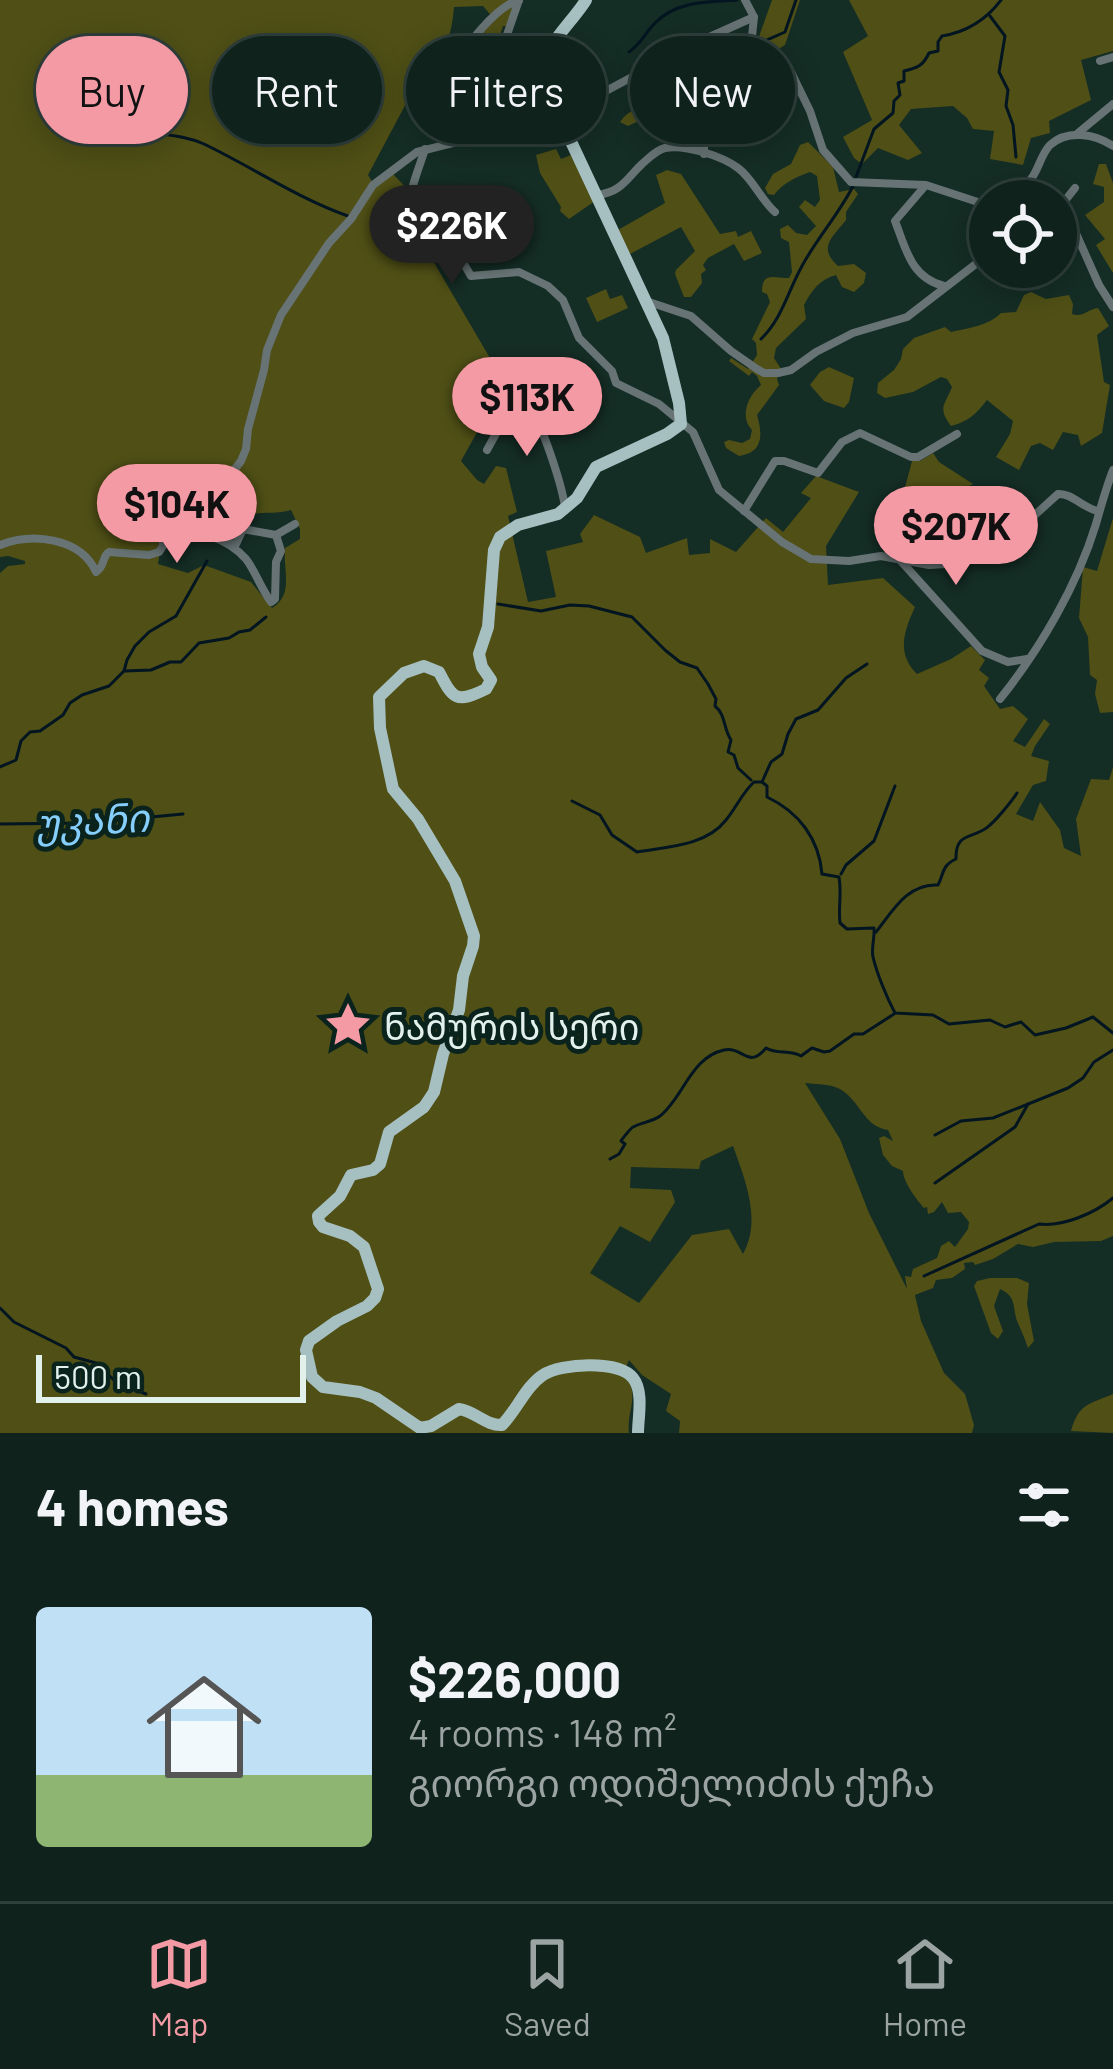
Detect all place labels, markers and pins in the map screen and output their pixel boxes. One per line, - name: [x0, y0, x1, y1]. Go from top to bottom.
- pin: $226K: [368, 185, 536, 287]
- pin: $113K: [443, 357, 611, 459]
- pin: $104K: [93, 464, 261, 566]
- pin: $207K: [872, 486, 1040, 588]
- place icon: ნამურის სერი: [323, 1000, 373, 1050]
- place label: ნამურის სერი: [384, 1004, 639, 1049]

